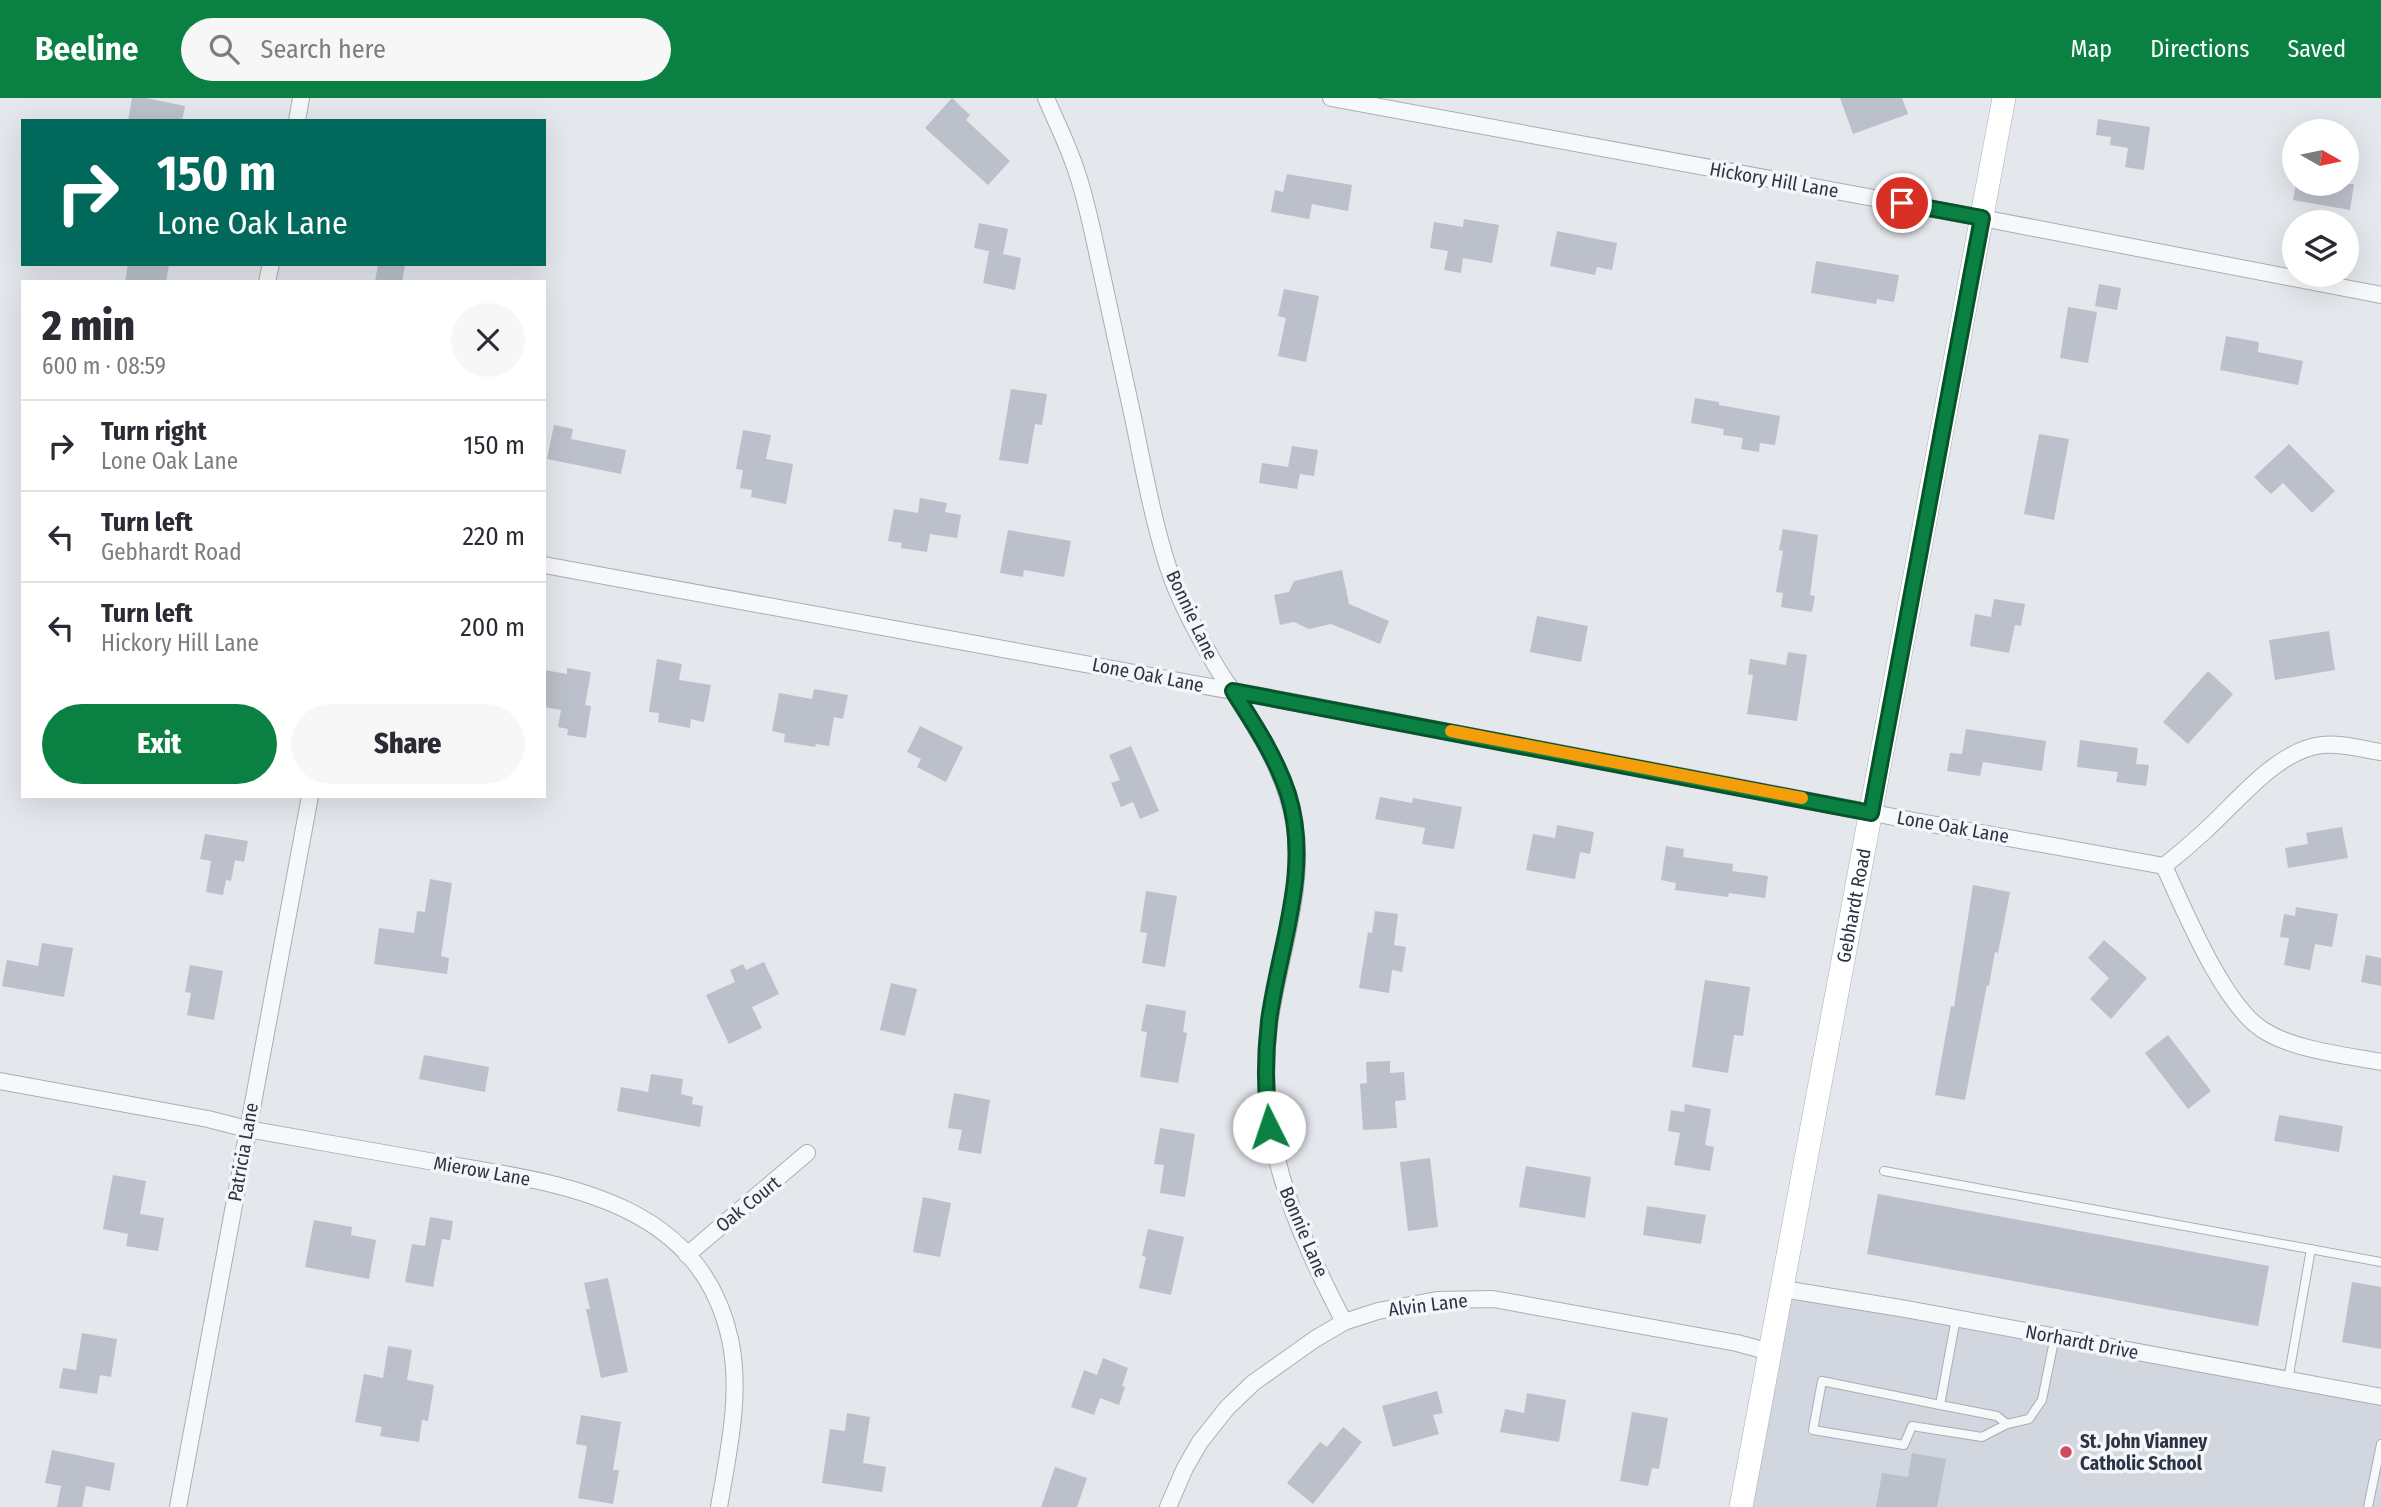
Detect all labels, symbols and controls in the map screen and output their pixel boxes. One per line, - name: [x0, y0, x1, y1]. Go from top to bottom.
- search box: [181, 18, 671, 81]
- text: Beeline: [35, 29, 139, 69]
- icon: search: [205, 30, 243, 68]
- text: Search here: [261, 34, 386, 65]
- text: Map: [2071, 35, 2112, 63]
- text: Directions: [2150, 35, 2249, 63]
- text: Saved: [2287, 35, 2346, 63]
- north arrow: [2282, 119, 2359, 196]
- map controls: [2282, 119, 2359, 287]
- text: 150 m: [157, 144, 276, 203]
- icon: right: [42, 147, 133, 238]
- street label: Hickory Hill Lane: [1708, 157, 1840, 203]
- pin: [1872, 173, 1932, 233]
- icon: arrive: [1883, 184, 1921, 222]
- text: Lone Oak Lane: [157, 204, 348, 242]
- button: layers: [2282, 210, 2359, 287]
- text: 2 min: [42, 301, 135, 351]
- button: close: [451, 303, 525, 377]
- text: 600 m · 08:59: [42, 352, 166, 380]
- text: Turn right: [101, 416, 207, 447]
- icon: right: [42, 427, 80, 465]
- text: 150 m: [463, 430, 525, 461]
- text: Lone Oak Lane: [101, 447, 238, 475]
- text: Turn left: [101, 507, 193, 538]
- icon: left: [42, 518, 80, 556]
- text: 220 m: [462, 521, 525, 552]
- text: Gebhardt Road: [101, 538, 241, 566]
- street label: Bonnie Lane: [1161, 567, 1223, 663]
- text: Turn left: [101, 598, 193, 629]
- icon: left: [42, 609, 80, 647]
- text: 200 m: [460, 612, 525, 643]
- text: Hickory Hill Lane: [101, 629, 259, 657]
- street label: Lone Oak Lane: [1090, 653, 1206, 697]
- button: Exit: [42, 704, 277, 784]
- button: Share: [291, 704, 525, 784]
- street label: Lone Oak Lane: [1895, 806, 2011, 848]
- street label: Gebhardt Road: [1831, 846, 1875, 965]
- position arrow: [1232, 1090, 1306, 1164]
- street label: Patricia Lane: [223, 1101, 263, 1203]
- street label: Mierow Lane: [432, 1151, 532, 1191]
- street label: Oak Court: [711, 1171, 786, 1237]
- street label: Bonnie Lane: [1275, 1183, 1333, 1281]
- street label: Alvin Lane: [1387, 1289, 1469, 1321]
- street label: Norhardt Drive: [2024, 1320, 2140, 1364]
- place label: St. John Vianney Catholic School: [2080, 1430, 2208, 1475]
- marker: St. John Vianney Catholic School: [2058, 1444, 2074, 1460]

